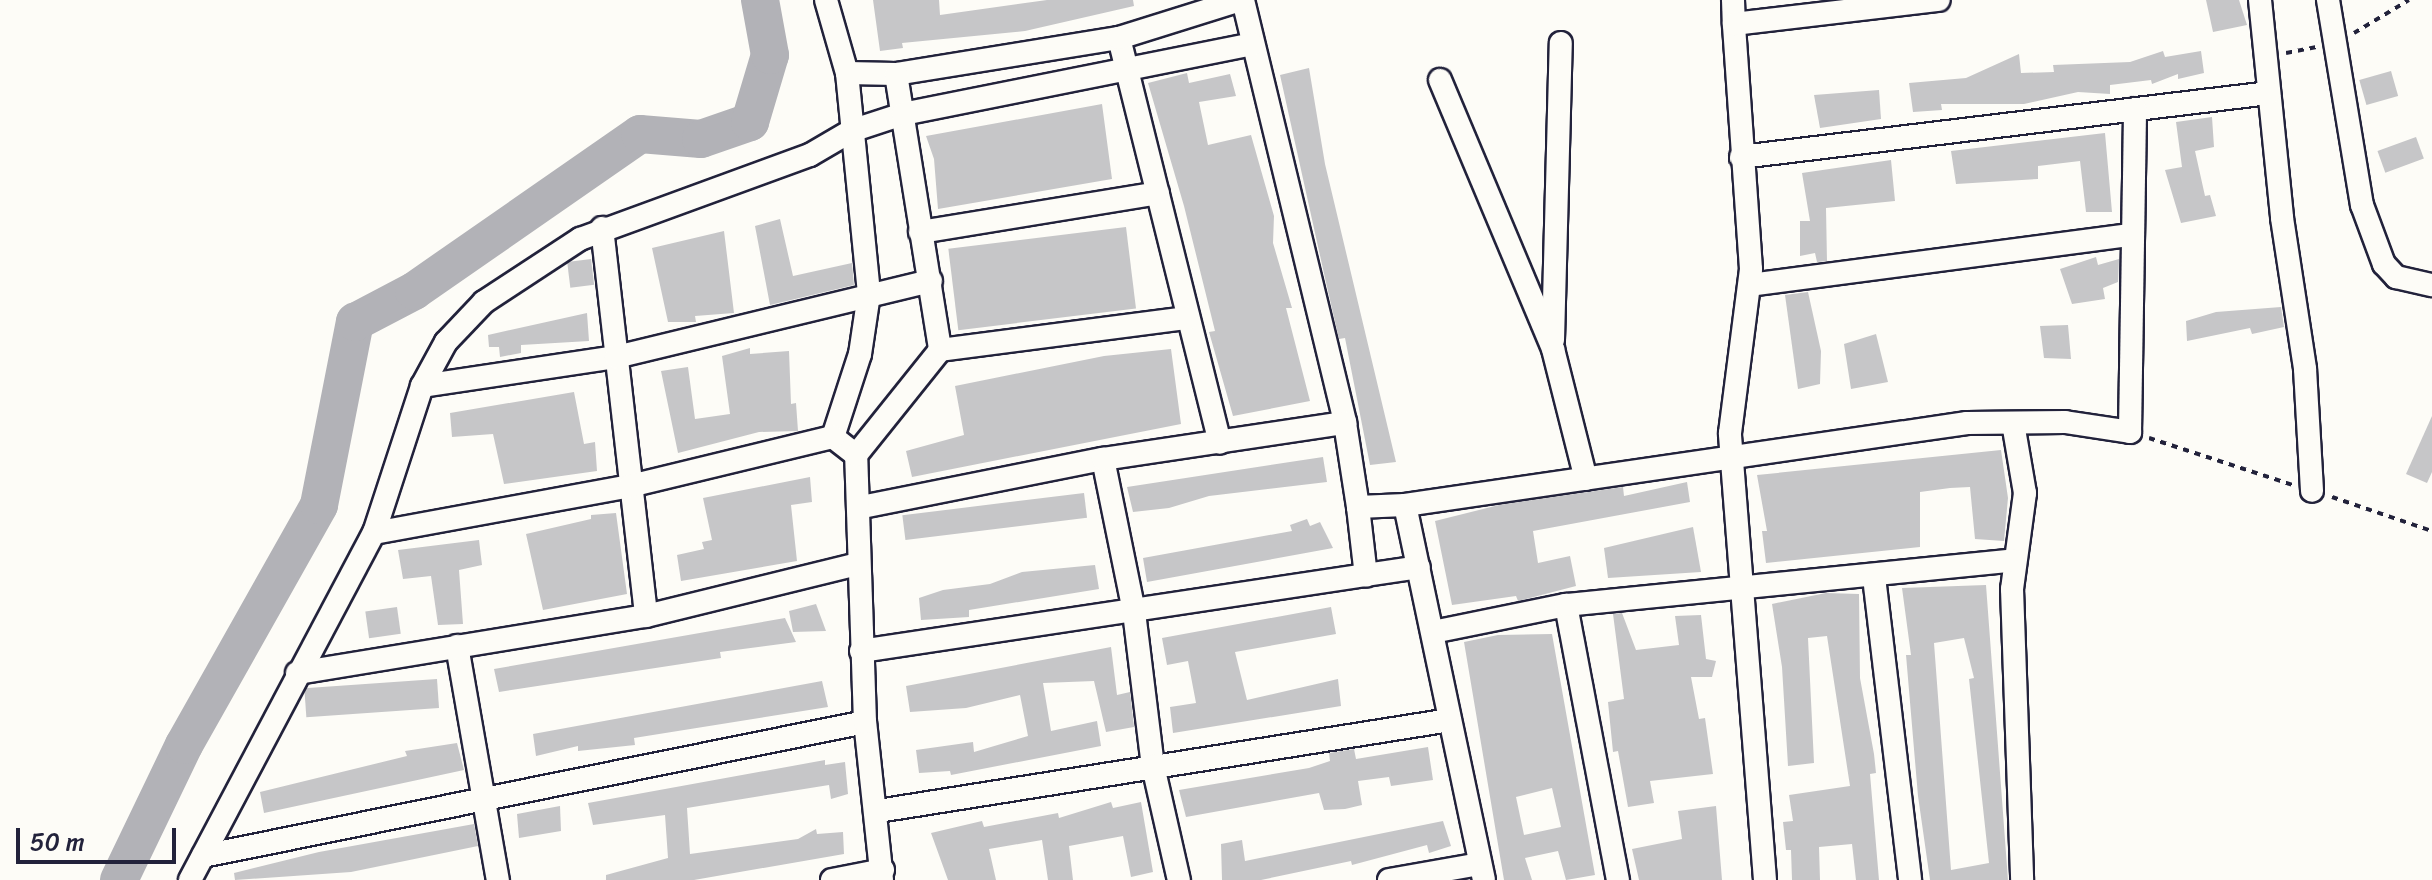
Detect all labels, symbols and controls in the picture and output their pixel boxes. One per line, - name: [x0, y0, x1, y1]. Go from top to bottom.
- scale bar: [20, 812, 180, 862]
- text: 50 m: [30, 821, 85, 863]

